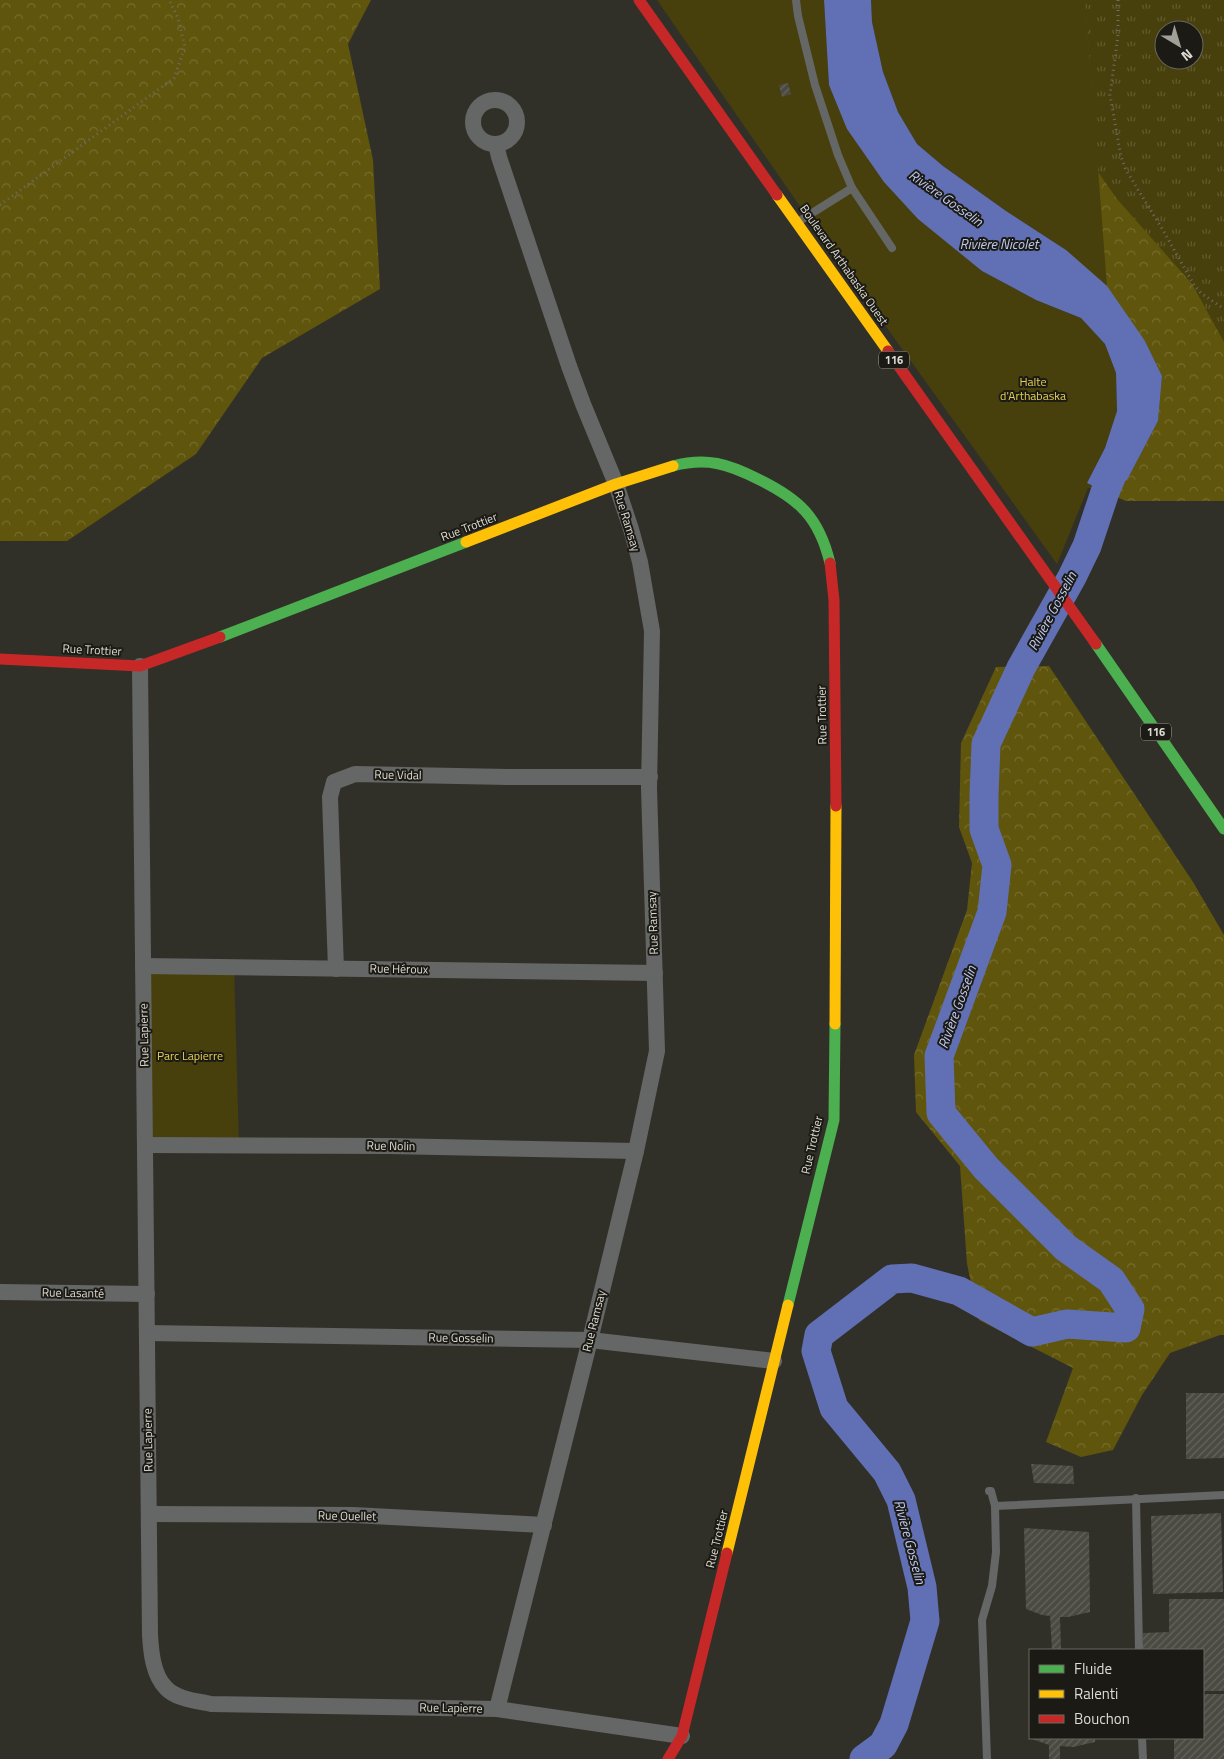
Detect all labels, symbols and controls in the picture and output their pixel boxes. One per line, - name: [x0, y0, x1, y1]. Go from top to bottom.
- north arrow: [1154, 20, 1204, 70]
- text: N: [1177, 44, 1198, 67]
- water label: Rivière Gosselin: [905, 164, 989, 232]
- street label: Boulevard Arthabaska Ouest: [795, 200, 894, 330]
- water label: Rivière Nicolet: [960, 233, 1040, 254]
- road number: 116: [879, 352, 909, 368]
- park label: Halte d'Arthabaska: [1000, 372, 1066, 405]
- street label: Rue Ramsay: [609, 488, 646, 554]
- street label: Rue Trottier: [438, 507, 500, 546]
- water label: Rivière Gosselin: [1022, 567, 1082, 654]
- street label: Rue Trottier: [62, 638, 122, 661]
- street label: Rue Trottier: [811, 685, 832, 745]
- road number: 116: [1141, 724, 1171, 740]
- street label: Rue Vidal: [374, 765, 422, 784]
- street label: Rue Ramsay: [642, 891, 663, 955]
- street label: Rue Héroux: [369, 958, 429, 979]
- water label: Rivière Gosselin: [932, 962, 982, 1051]
- street label: Rue Lapierre: [133, 1003, 154, 1067]
- park label: Parc Lapierre: [157, 1046, 223, 1065]
- street label: Rue Trottier: [796, 1114, 827, 1176]
- street label: Rue Nolin: [367, 1136, 416, 1155]
- street label: Rue Lasanté: [42, 1282, 104, 1303]
- street label: Rue Ramsay: [577, 1288, 610, 1354]
- street label: Rue Gosselin: [428, 1327, 494, 1348]
- street label: Rue Lapierre: [137, 1408, 158, 1472]
- water label: Rivière Gosselin: [889, 1497, 932, 1587]
- street label: Rue Ouellet: [318, 1505, 377, 1526]
- street label: Rue Trottier: [700, 1508, 733, 1570]
- legend: [1029, 1649, 1204, 1739]
- text: Fluide: [1074, 1657, 1112, 1680]
- text: Ralenti: [1074, 1682, 1118, 1705]
- street label: Rue Lapierre: [419, 1697, 483, 1718]
- text: Bouchon: [1074, 1707, 1130, 1730]

